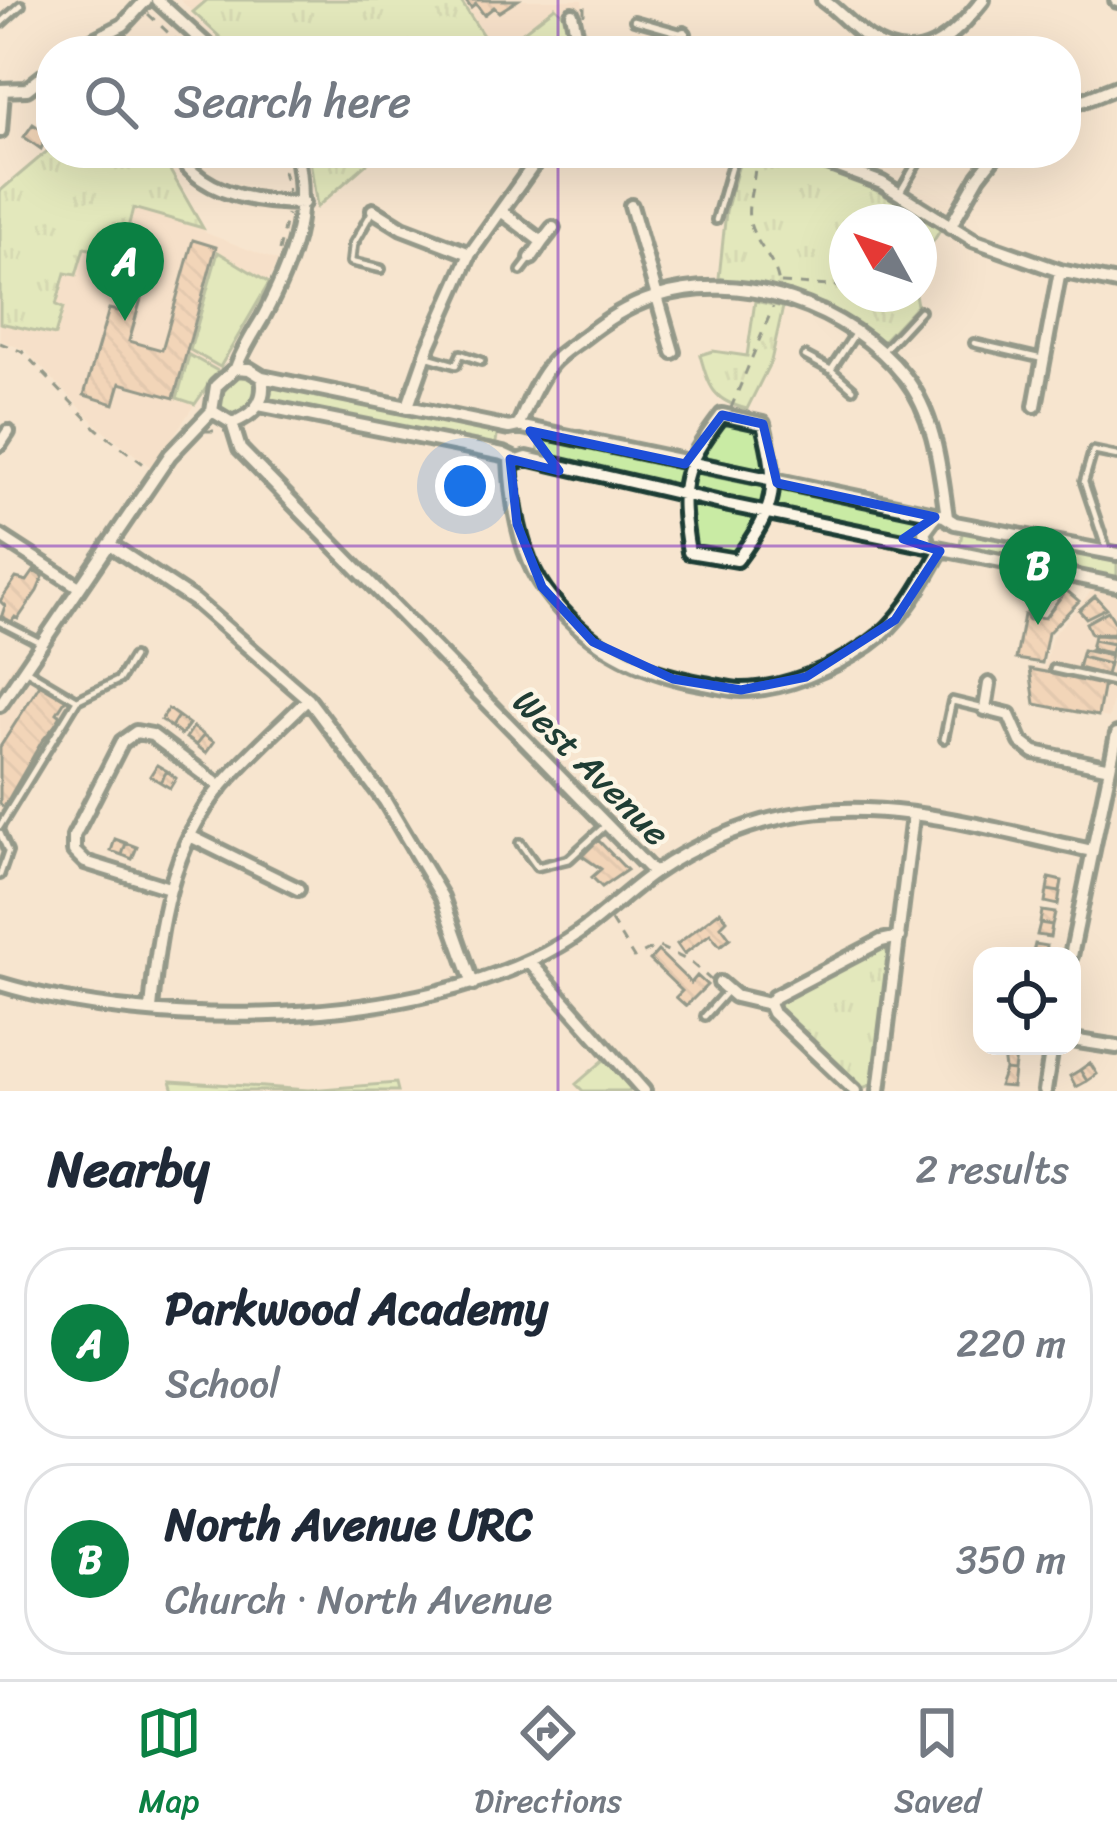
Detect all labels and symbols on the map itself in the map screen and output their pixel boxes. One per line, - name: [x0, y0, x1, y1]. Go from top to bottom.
- north arrow: [829, 204, 937, 312]
- pin: A: [86, 222, 164, 321]
- your location: [435, 456, 495, 516]
- pin: B: [999, 526, 1077, 625]
- street label: West Avenue: [497, 673, 686, 862]

